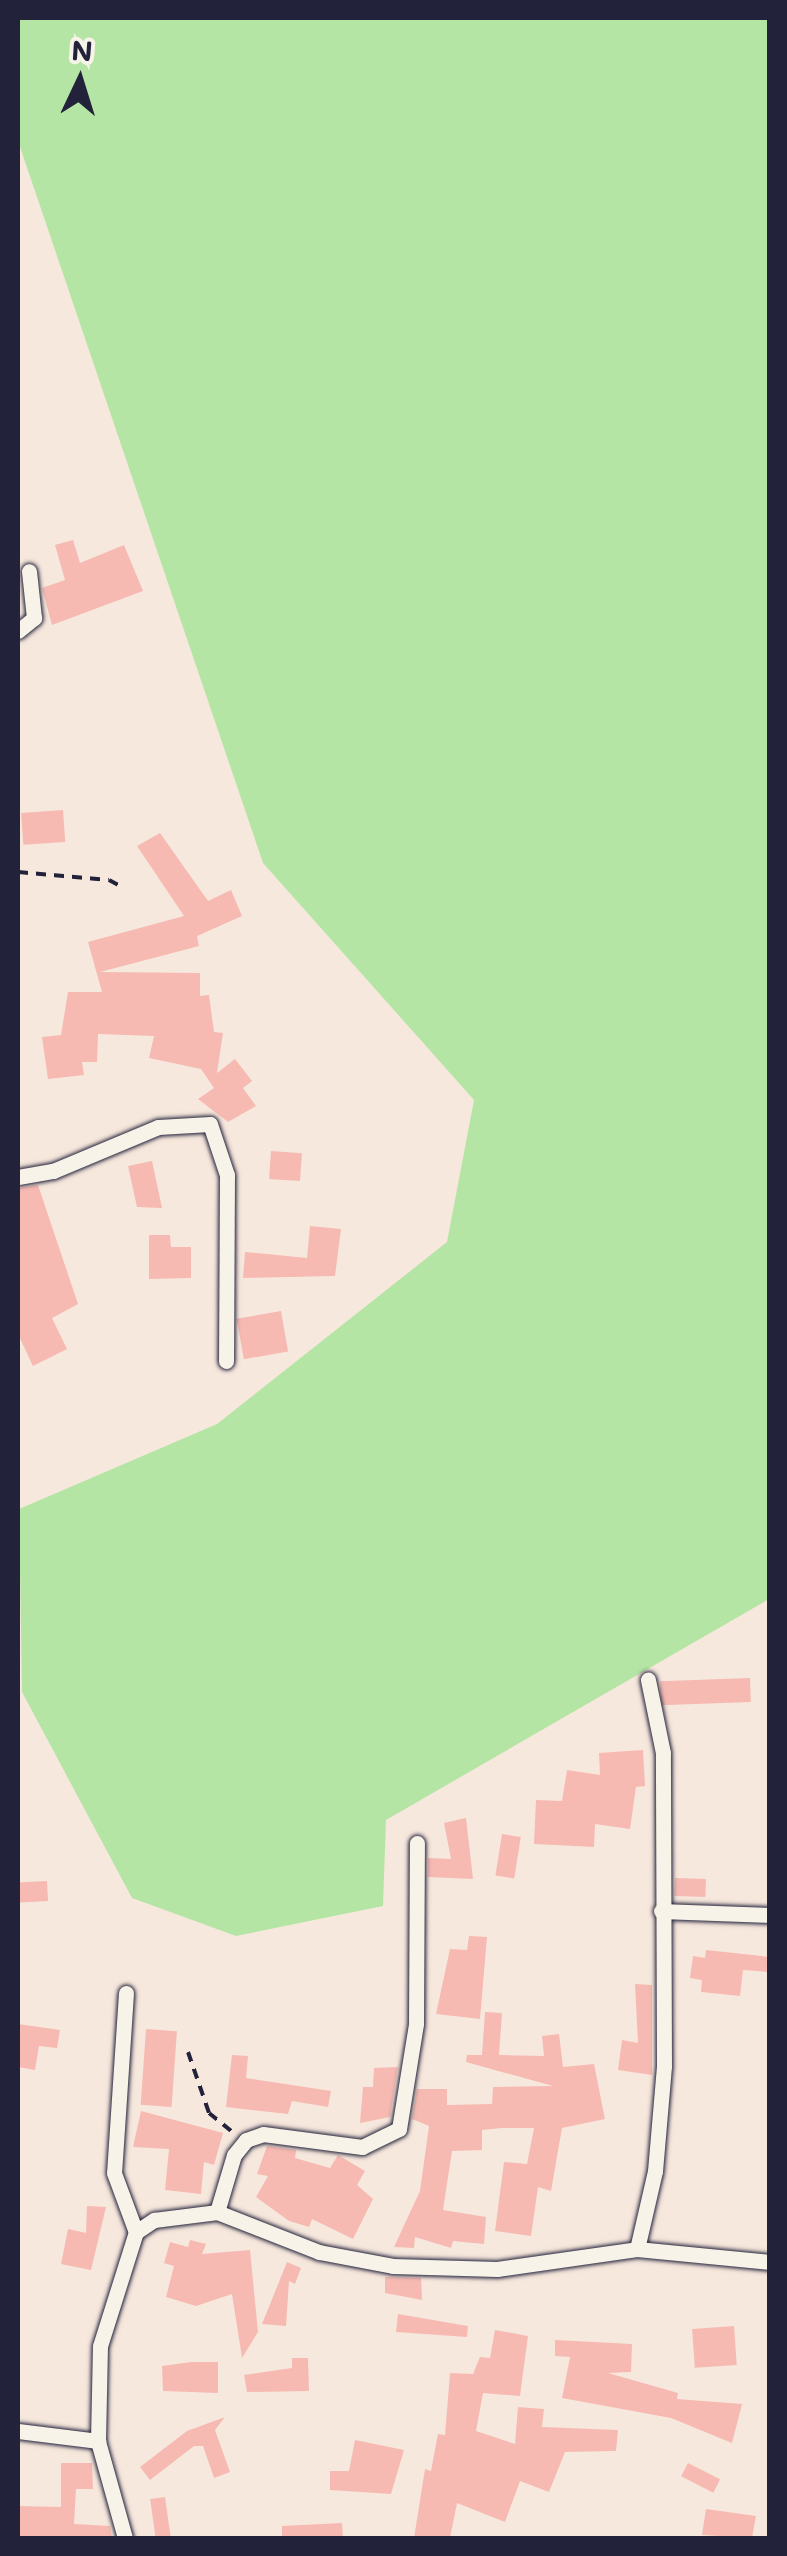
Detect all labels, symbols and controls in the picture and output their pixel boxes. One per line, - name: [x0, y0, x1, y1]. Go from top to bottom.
- north arrow: [30, 30, 130, 130]
- text: N: [70, 31, 94, 69]

